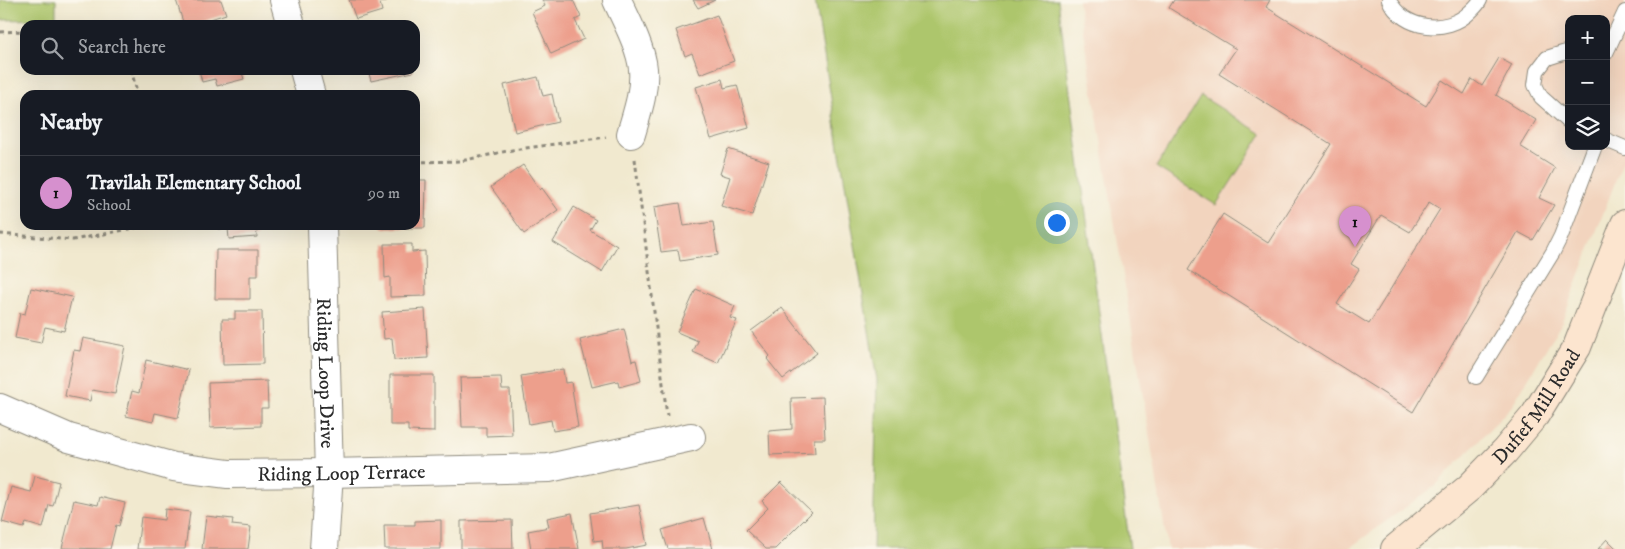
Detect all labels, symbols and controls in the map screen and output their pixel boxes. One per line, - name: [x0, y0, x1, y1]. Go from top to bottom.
- map controls: [1565, 15, 1610, 150]
- button: +: [1565, 15, 1610, 60]
- search box: [20, 20, 420, 75]
- icon: search: [38, 34, 66, 62]
- text: Search here: [78, 36, 166, 59]
- button: −: [1565, 60, 1610, 105]
- button: layers: [1565, 105, 1610, 150]
- text: Nearby: [40, 110, 102, 136]
- text: Travilah Elementary School: [87, 172, 301, 195]
- text: 1: [53, 183, 59, 203]
- text: 90 m: [368, 183, 400, 203]
- text: School: [87, 195, 131, 215]
- pin: 1: [1339, 206, 1371, 247]
- your location: [1044, 210, 1070, 236]
- street label: Riding Loop Drive: [310, 297, 339, 449]
- street label: Dufief Mill Road: [1488, 345, 1587, 470]
- street label: Riding Loop Terrace: [257, 460, 426, 488]

